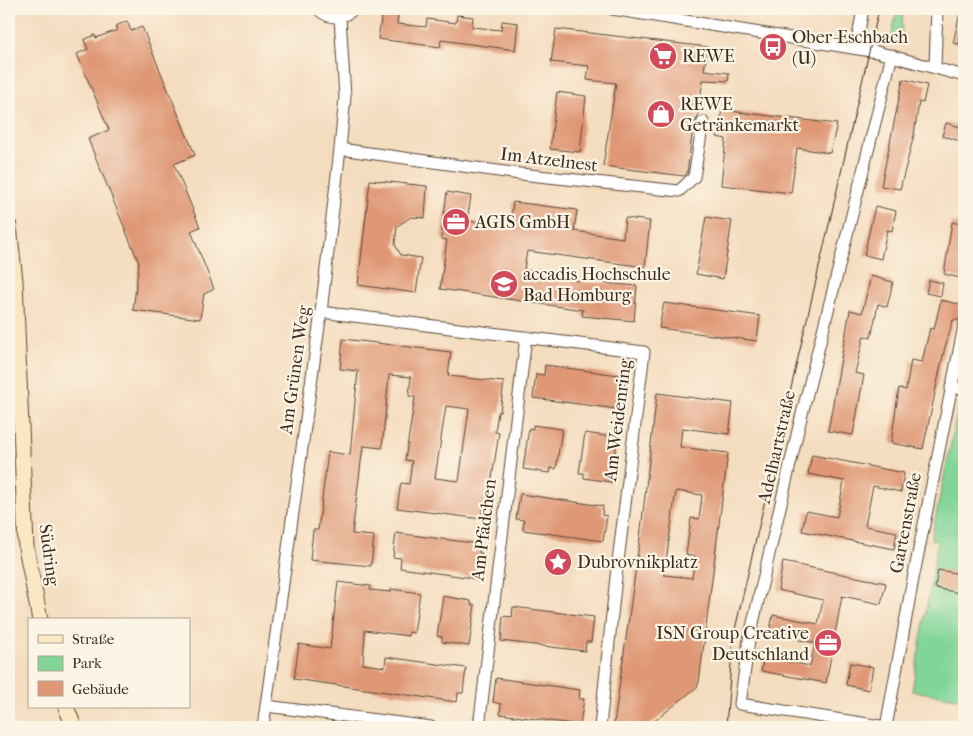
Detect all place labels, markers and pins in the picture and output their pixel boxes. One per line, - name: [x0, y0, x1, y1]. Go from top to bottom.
- place label: Ober-Eschbach (U): [792, 27, 908, 69]
- bus stop icon: Ober-Eschbach (U): [758, 32, 788, 62]
- supermarket icon: REWE: [648, 41, 678, 71]
- place label: REWE: [682, 46, 735, 67]
- place label: REWE Getränkemarkt: [680, 94, 799, 136]
- shop icon: REWE Getränkemarkt: [646, 99, 676, 129]
- office icon: AGIS GmbH: [441, 207, 471, 237]
- place label: AGIS GmbH: [474, 212, 570, 233]
- place label: accadis Hochschule Bad Homburg: [523, 264, 671, 306]
- school or university icon: accadis Hochschule Bad Homburg: [489, 269, 519, 299]
- place icon: Dubrovnikplatz: [543, 547, 573, 577]
- place label: Dubrovnikplatz: [577, 552, 698, 573]
- place label: ISN Group Creative Deutschland: [656, 623, 809, 665]
- office icon: ISN Group Creative Deutschland: [813, 628, 843, 658]

